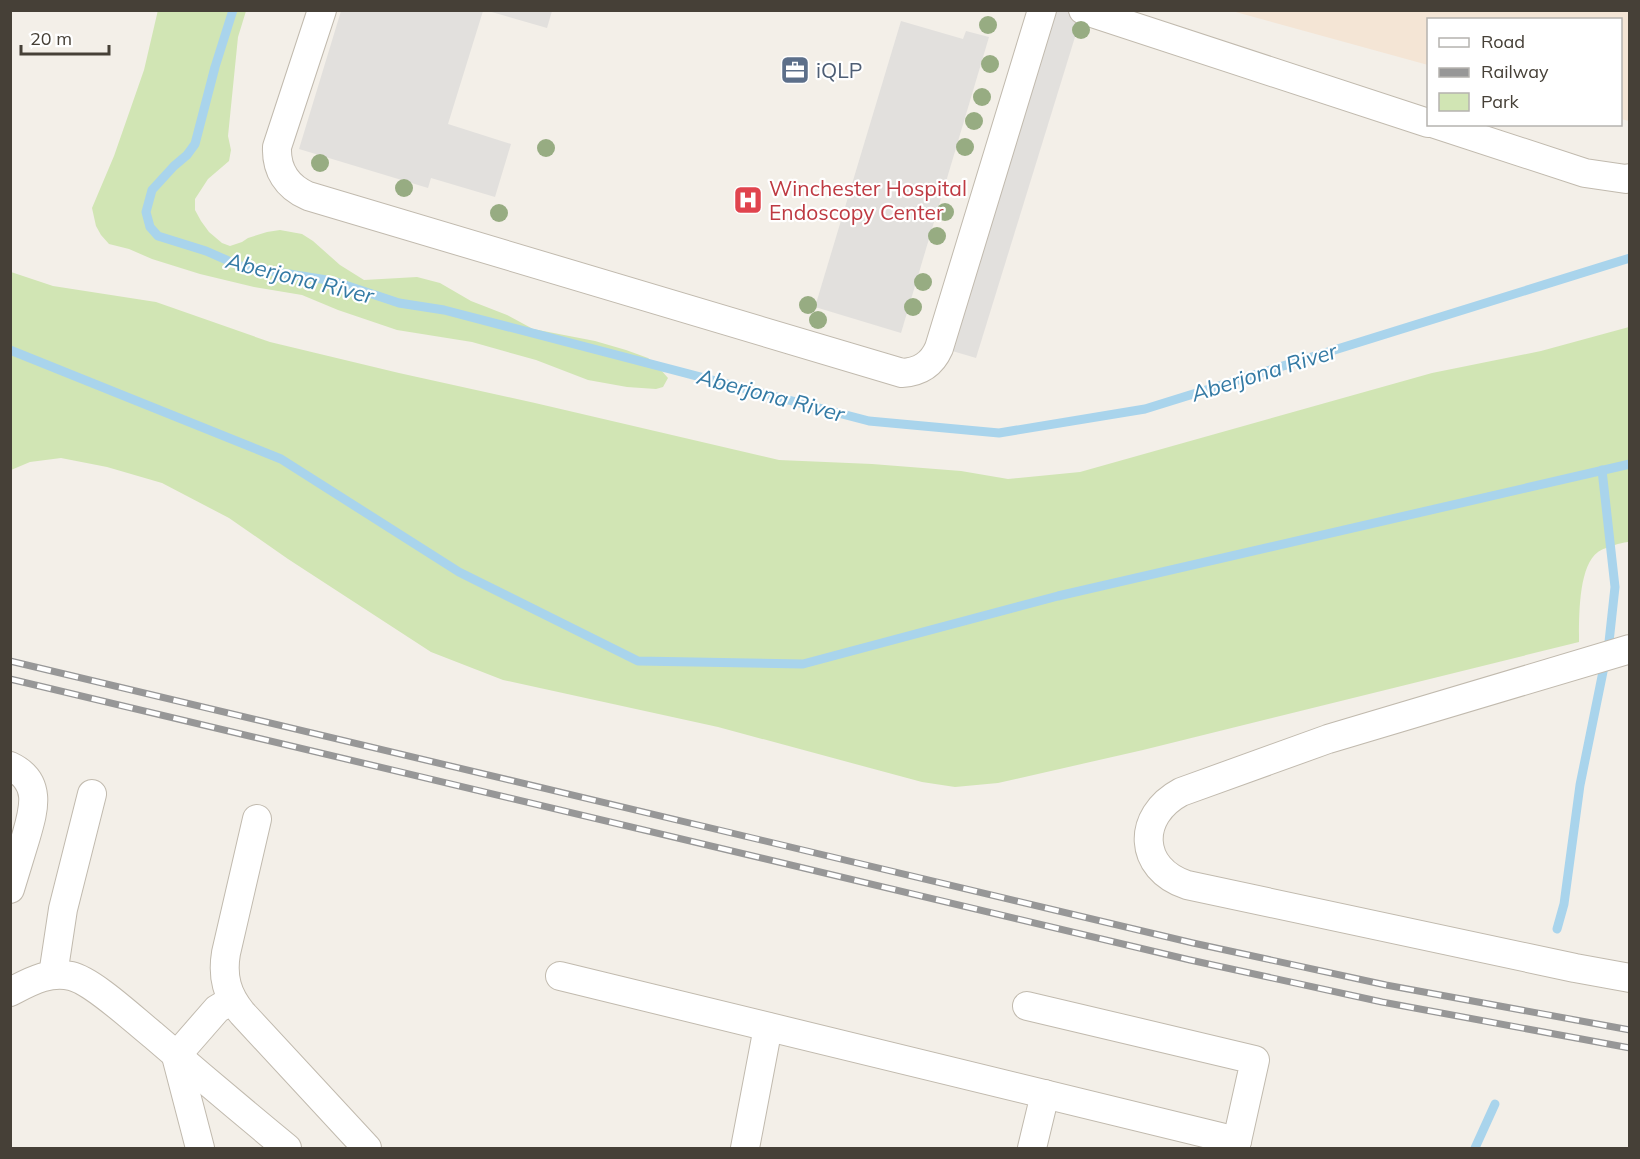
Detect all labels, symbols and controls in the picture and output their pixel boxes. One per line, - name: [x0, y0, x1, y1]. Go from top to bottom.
- scale bar: [21, 18, 110, 56]
- legend: [1427, 18, 1622, 126]
- text: 20 m: [30, 27, 72, 50]
- text: Road: [1481, 30, 1525, 53]
- office icon: iQLP: [779, 54, 811, 86]
- place label: iQLP: [816, 57, 862, 83]
- text: Railway: [1481, 60, 1549, 83]
- text: Park: [1481, 90, 1520, 113]
- place label: Winchester Hospital Endoscopy Center: [769, 175, 967, 225]
- hospital icon: Winchester Hospital Endoscopy Center: [732, 184, 764, 216]
- water label: Aberjona River: [222, 246, 378, 310]
- water label: Aberjona River: [1187, 336, 1341, 408]
- water label: Aberjona River: [694, 362, 848, 428]

